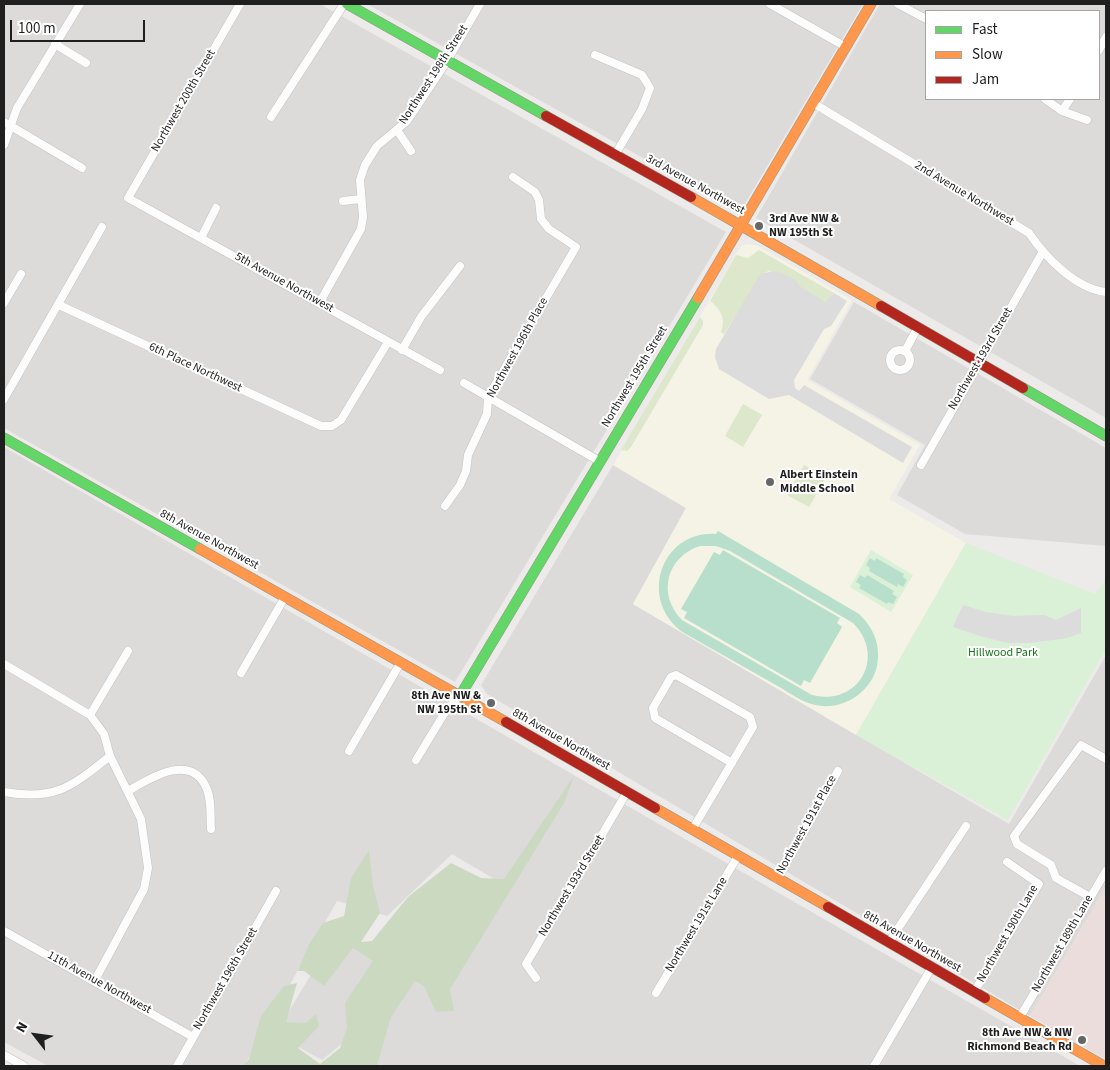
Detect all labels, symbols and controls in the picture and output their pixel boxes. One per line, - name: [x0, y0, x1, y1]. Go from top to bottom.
- scale bar: [12, 10, 148, 42]
- legend: [925, 10, 1100, 100]
- text: 100 m: [18, 18, 56, 39]
- text: Fast: [972, 19, 998, 40]
- street label: Northwest 198th Street: [396, 23, 472, 127]
- text: Slow: [972, 44, 1003, 65]
- street label: Northwest 200th Street: [149, 47, 219, 155]
- text: Jam: [972, 69, 999, 90]
- street label: 3rd Avenue Northwest: [643, 152, 747, 218]
- street label: 2nd Avenue Northwest: [912, 159, 1016, 229]
- place label: 3rd Ave NW & NW 195th St: [769, 212, 839, 240]
- marker: 3rd Ave NW & NW 195th St: [753, 220, 765, 232]
- street label: 5th Avenue Northwest: [232, 250, 336, 316]
- street label: Northwest 196th Place: [484, 295, 552, 401]
- street label: Northwest 193rd Street: [946, 305, 1016, 413]
- street label: Northwest 195th Street: [599, 324, 671, 430]
- street label: 6th Place Northwest: [146, 340, 244, 396]
- place label: Albert Einstein Middle School: [780, 468, 858, 496]
- marker: Albert Einstein Middle School: [764, 476, 776, 488]
- street label: 8th Avenue Northwest: [157, 507, 261, 573]
- park label: Hillwood Park: [968, 646, 1038, 660]
- place label: 8th Ave NW & NW 195th St: [411, 689, 481, 717]
- marker: 8th Ave NW & NW 195th St: [485, 697, 497, 709]
- street label: 8th Avenue Northwest: [509, 706, 613, 774]
- street label: Northwest 191st Place: [774, 773, 840, 877]
- street label: Northwest 193rd Street: [536, 833, 608, 939]
- street label: Northwest 191st Lane: [663, 875, 731, 975]
- street label: Northwest 190th Lane: [974, 883, 1042, 985]
- street label: Northwest 189th Lane: [1029, 893, 1097, 995]
- street label: 8th Avenue Northwest: [860, 908, 964, 976]
- street label: Northwest 196th Street: [191, 925, 261, 1033]
- street label: 11th Avenue Northwest: [44, 948, 154, 1018]
- north arrow: [10, 1010, 60, 1060]
- text: N: [11, 1018, 33, 1037]
- place label: 8th Ave NW & NW Richmond Beach Rd: [967, 1026, 1072, 1054]
- marker: 8th Ave NW & NW Richmond Beach Rd: [1076, 1034, 1088, 1046]

